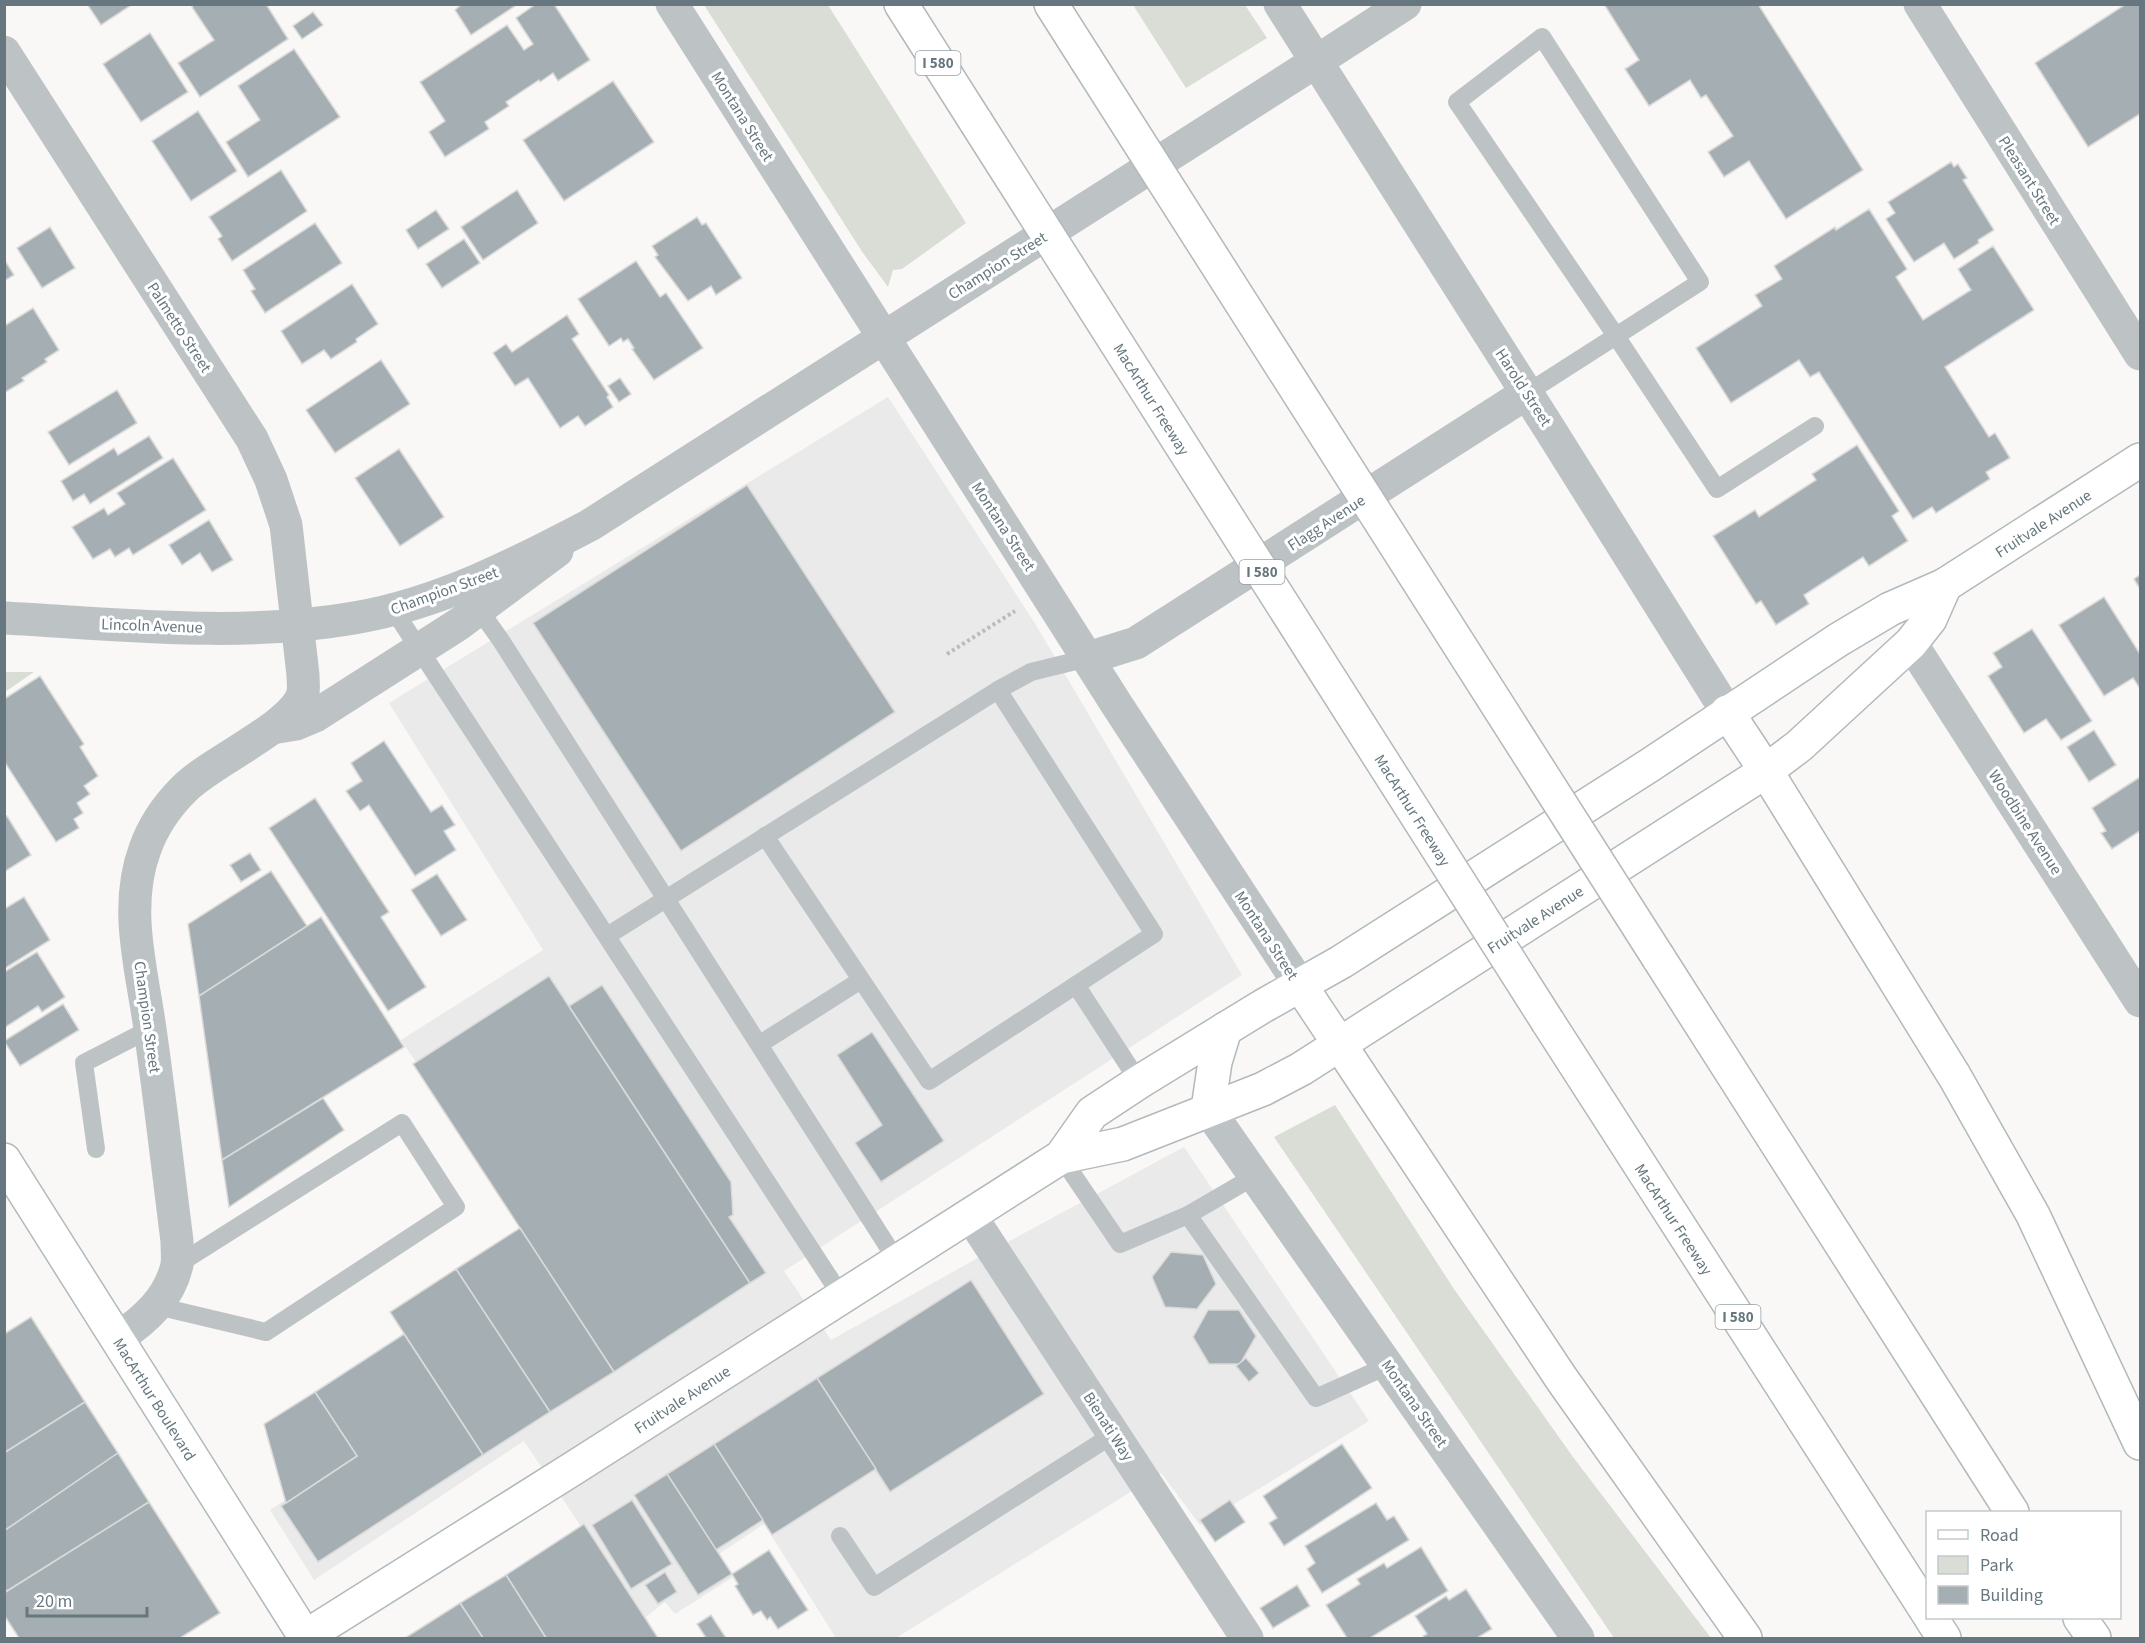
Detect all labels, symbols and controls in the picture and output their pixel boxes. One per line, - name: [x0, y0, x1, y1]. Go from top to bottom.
- road number: I 580: [916, 51, 960, 75]
- street label: Montana Street: [706, 67, 779, 166]
- street label: Pleasant Street: [1993, 132, 2066, 230]
- street label: Champion Street: [944, 226, 1052, 305]
- street label: Palmetto Street: [142, 278, 217, 378]
- street label: MacArthur Freeway: [1108, 339, 1195, 460]
- street label: Harold Street: [1490, 344, 1557, 431]
- street label: Montana Street: [966, 478, 1041, 576]
- street label: Fruitvale Avenue: [1991, 484, 2096, 563]
- street label: Flagg Avenue: [1283, 489, 1370, 556]
- road number: I 580: [1240, 560, 1284, 584]
- street label: Champion Street: [388, 561, 502, 621]
- street label: Lincoln Avenue: [101, 613, 203, 639]
- street label: MacArthur Freeway: [1369, 750, 1456, 871]
- street label: Woodbine Avenue: [1983, 766, 2067, 879]
- street label: Fruitvale Avenue: [1483, 880, 1588, 959]
- street label: Montana Street: [1229, 887, 1304, 985]
- street label: Champion Street: [128, 960, 166, 1075]
- street label: MacArthur Freeway: [1629, 1160, 1718, 1280]
- road number: I 580: [1716, 1305, 1760, 1329]
- street label: MacArthur Boulevard: [107, 1334, 201, 1465]
- street label: Montana Street: [1376, 1355, 1453, 1452]
- street label: Fruitvale Avenue: [630, 1360, 735, 1439]
- street label: Bienati Way: [1078, 1388, 1139, 1466]
- legend: [1926, 1511, 2121, 1619]
- text: Road: [1980, 1523, 2019, 1548]
- text: Park: [1980, 1553, 2014, 1578]
- scale bar: [27, 1580, 147, 1618]
- text: Building: [1980, 1583, 2043, 1608]
- text: 20 m: [36, 1589, 72, 1614]

